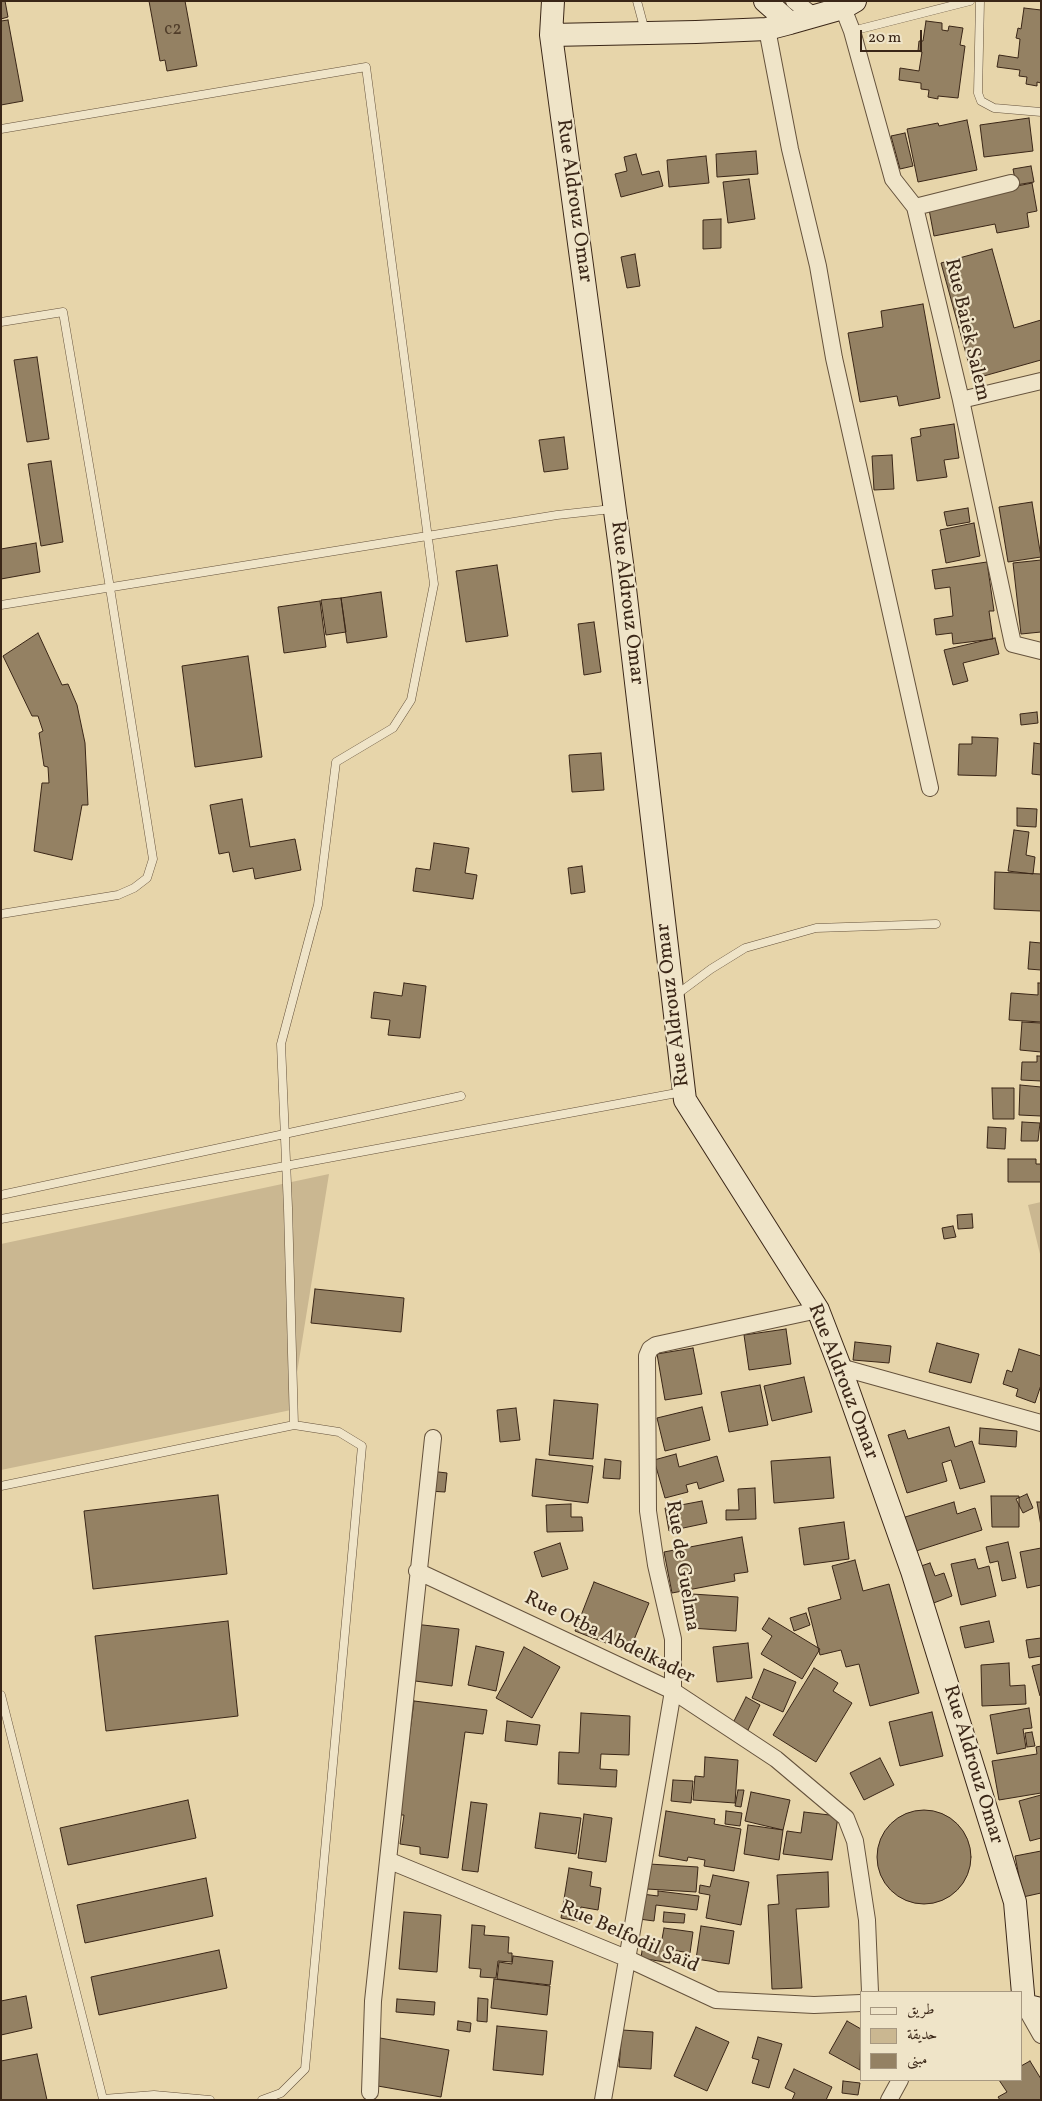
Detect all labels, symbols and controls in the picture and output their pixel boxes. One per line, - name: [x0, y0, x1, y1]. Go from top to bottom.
- house number: c2: [164, 20, 182, 42]
- scale bar: [862, 20, 924, 52]
- text: 20 m: [868, 28, 901, 49]
- street label: Rue Aldrouz Omar: [550, 118, 596, 284]
- street label: Rue Baiek Salem: [938, 256, 994, 404]
- street label: Rue Aldrouz Omar: [604, 520, 648, 686]
- street label: Rue Aldrouz Omar: [652, 922, 696, 1088]
- street label: Rue Aldrouz Omar: [801, 1301, 883, 1463]
- street label: Rue de Guelma: [659, 1499, 703, 1633]
- street label: Rue Otba Abdelkader: [520, 1587, 698, 1691]
- street label: Rue Aldrouz Omar: [936, 1683, 1008, 1847]
- street label: Rue Belfodil Saïd: [556, 1897, 702, 1979]
- legend: [860, 1991, 1022, 2081]
- text: طريق: [907, 2000, 934, 2021]
- text: حديقة: [907, 2025, 937, 2046]
- text: مبنى: [907, 2050, 927, 2071]

